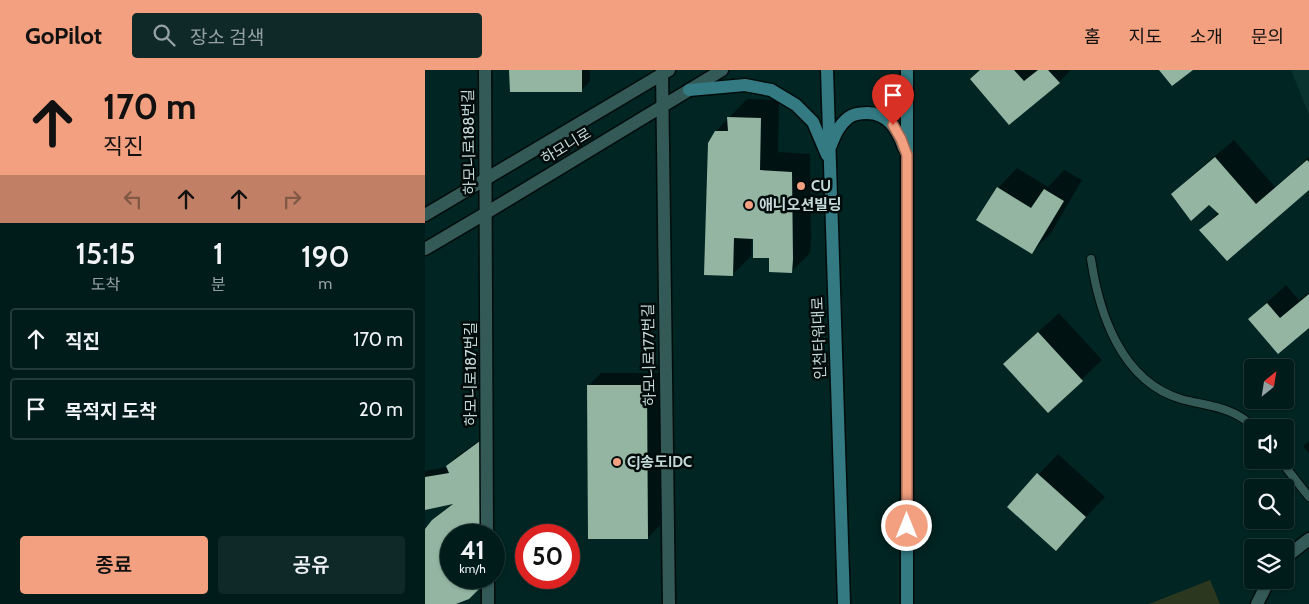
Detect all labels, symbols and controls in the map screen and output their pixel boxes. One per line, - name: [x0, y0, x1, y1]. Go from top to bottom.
- search box: [132, 13, 482, 58]
- text: GoPilot: [25, 21, 102, 50]
- icon: search: [150, 21, 178, 49]
- text: 장소 검색: [190, 26, 264, 49]
- text: 홈: [1084, 26, 1101, 48]
- text: 지도: [1129, 26, 1162, 48]
- text: 소개: [1190, 26, 1223, 48]
- text: 문의: [1251, 26, 1284, 48]
- pin: [872, 74, 914, 125]
- icon: arrive: [879, 81, 907, 109]
- text: 170 m: [103, 85, 196, 128]
- street label: 하모니로188번길: [459, 89, 479, 195]
- icon: ahead: [20, 90, 85, 155]
- street label: 하모니로: [538, 124, 594, 168]
- text: 직진: [103, 133, 143, 160]
- place label: CU: [811, 177, 831, 195]
- marker: CU: [795, 180, 807, 192]
- icon: left: [119, 185, 147, 213]
- icon: ahead: [172, 185, 200, 213]
- icon: ahead: [225, 185, 253, 213]
- icon: right: [278, 185, 306, 213]
- place label: 애니오션빌딩: [759, 196, 842, 214]
- marker: 애니오션빌딩: [743, 199, 755, 211]
- text: 15:15: [75, 235, 135, 272]
- text: 1: [213, 235, 223, 272]
- text: 190: [301, 238, 350, 275]
- text: m: [318, 274, 332, 293]
- text: 도착: [91, 275, 120, 294]
- text: 분: [211, 275, 226, 294]
- street label: 인천타워대로: [809, 296, 829, 380]
- street label: 하모니로177번길: [639, 303, 659, 407]
- street label: 하모니로187번길: [462, 322, 480, 426]
- icon: ahead: [22, 325, 50, 353]
- text: 170 m: [353, 328, 403, 351]
- text: 직진: [65, 330, 100, 353]
- north arrow: [1244, 359, 1294, 409]
- map controls: [1244, 359, 1294, 589]
- icon: arrive: [22, 395, 50, 423]
- text: 20 m: [359, 398, 403, 421]
- text: 목적지 도착: [65, 400, 157, 423]
- button: sound: [1244, 419, 1294, 469]
- place label: CJ송도IDC: [627, 453, 692, 471]
- marker: CJ송도IDC: [611, 456, 623, 468]
- button: search: [1244, 479, 1294, 529]
- position arrow: [880, 499, 932, 551]
- speed limit sign: 50: [515, 524, 580, 589]
- text: 41: [460, 535, 485, 565]
- button: 종료: [20, 536, 208, 594]
- button: 공유: [218, 536, 405, 594]
- button: layers: [1244, 539, 1294, 589]
- text: km/h: [459, 561, 486, 576]

